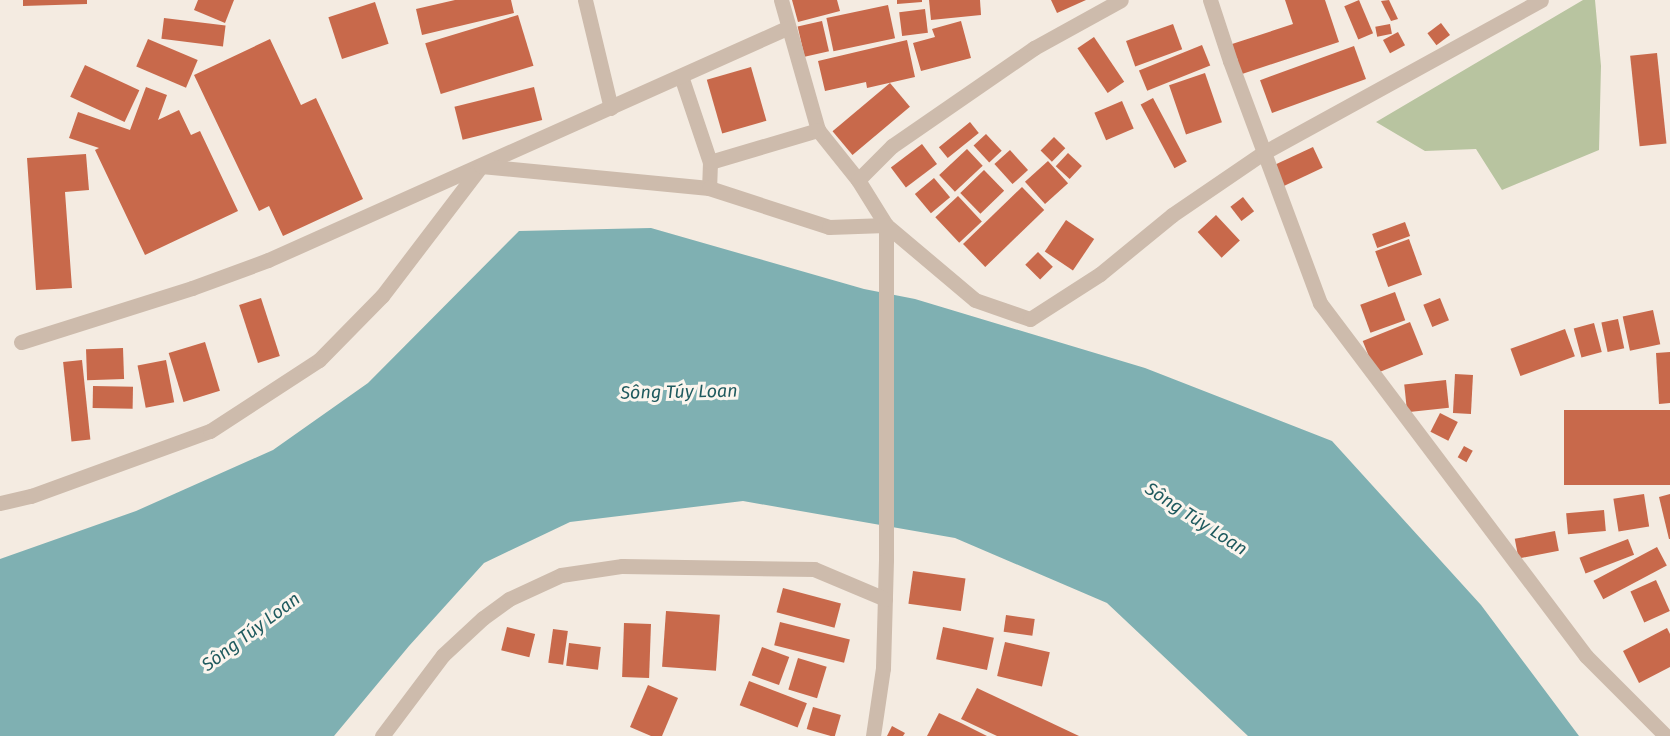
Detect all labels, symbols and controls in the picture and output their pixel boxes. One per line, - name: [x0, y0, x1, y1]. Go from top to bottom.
- water label: Sông Túy Loan: [620, 380, 738, 404]
- water label: Sông Túy Loan: [1141, 478, 1251, 560]
- water label: Sông Túy Loan: [198, 588, 304, 676]

